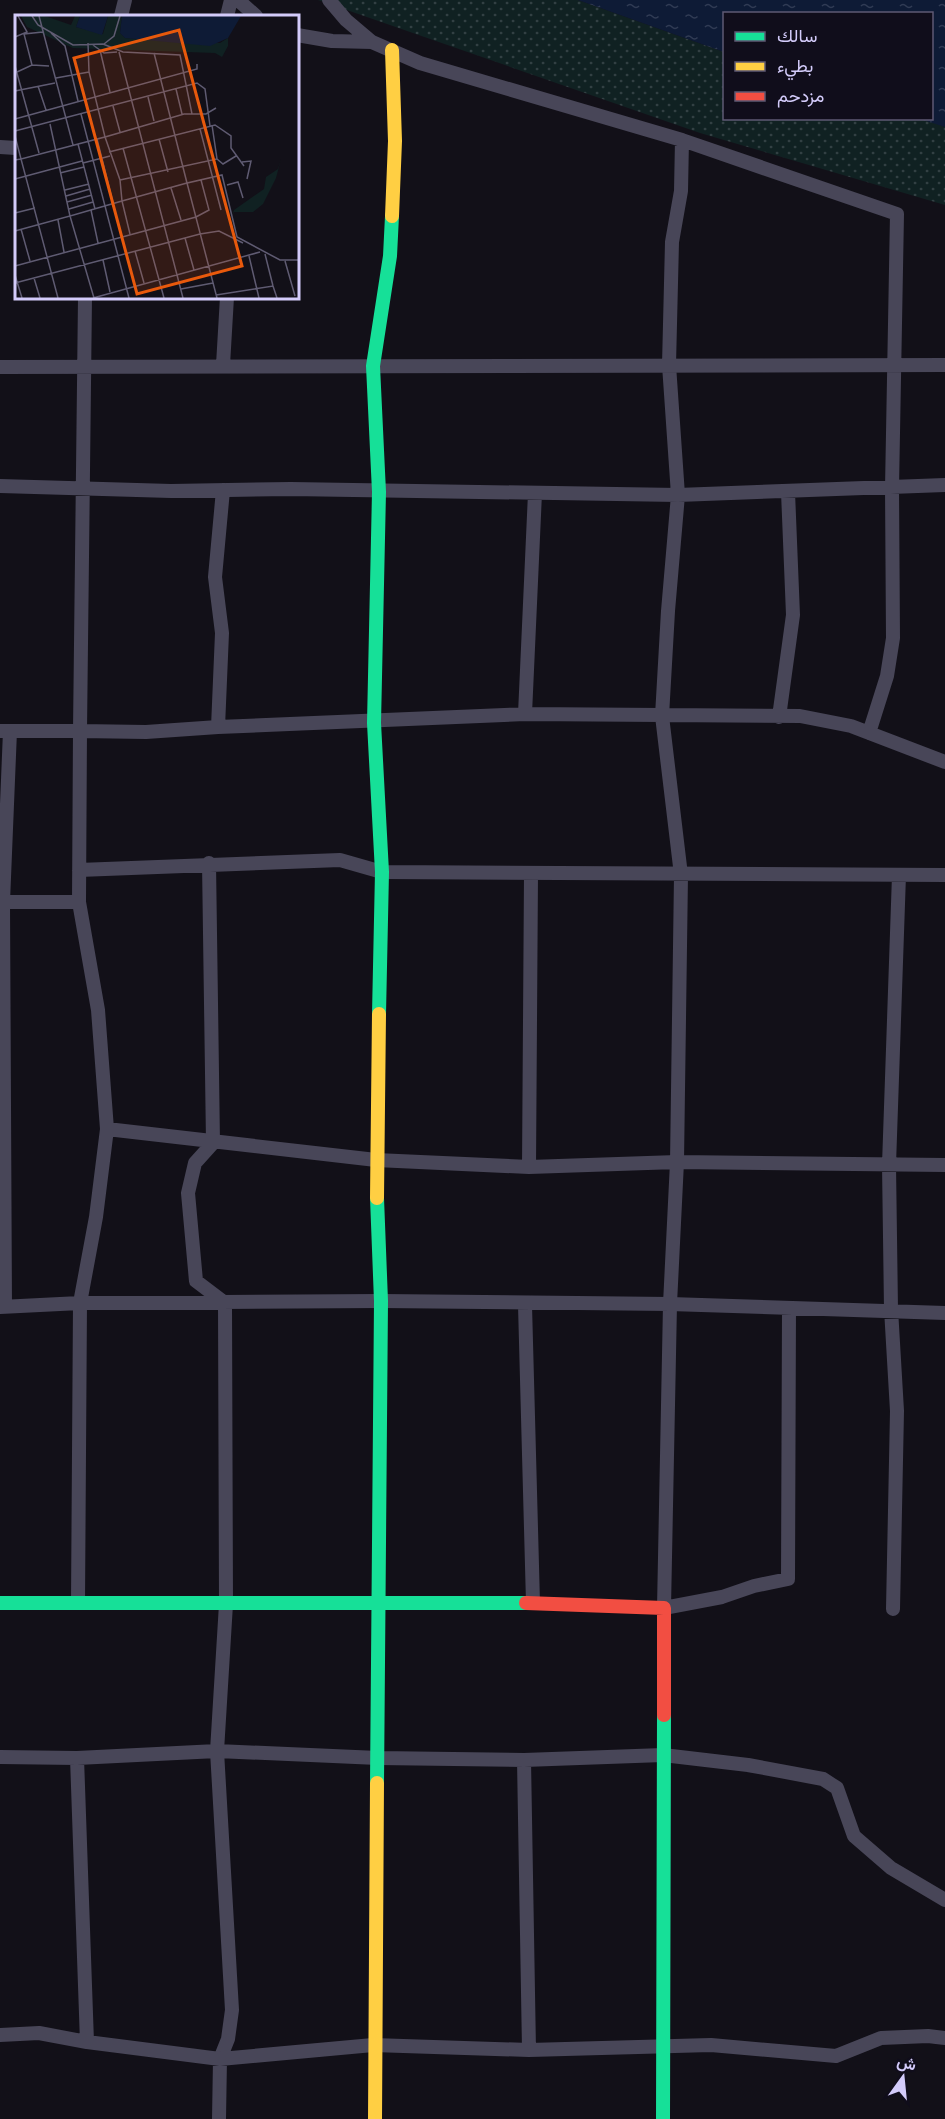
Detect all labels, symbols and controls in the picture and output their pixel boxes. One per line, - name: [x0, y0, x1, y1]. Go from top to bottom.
- legend: [723, 12, 933, 120]
- inset map: [15, 15, 298, 298]
- text: سالك: [777, 24, 817, 48]
- text: بطيء: [777, 54, 813, 81]
- text: مزدحم: [777, 84, 824, 108]
- north arrow: [873, 2047, 933, 2107]
- text: ش: [894, 2050, 919, 2077]

